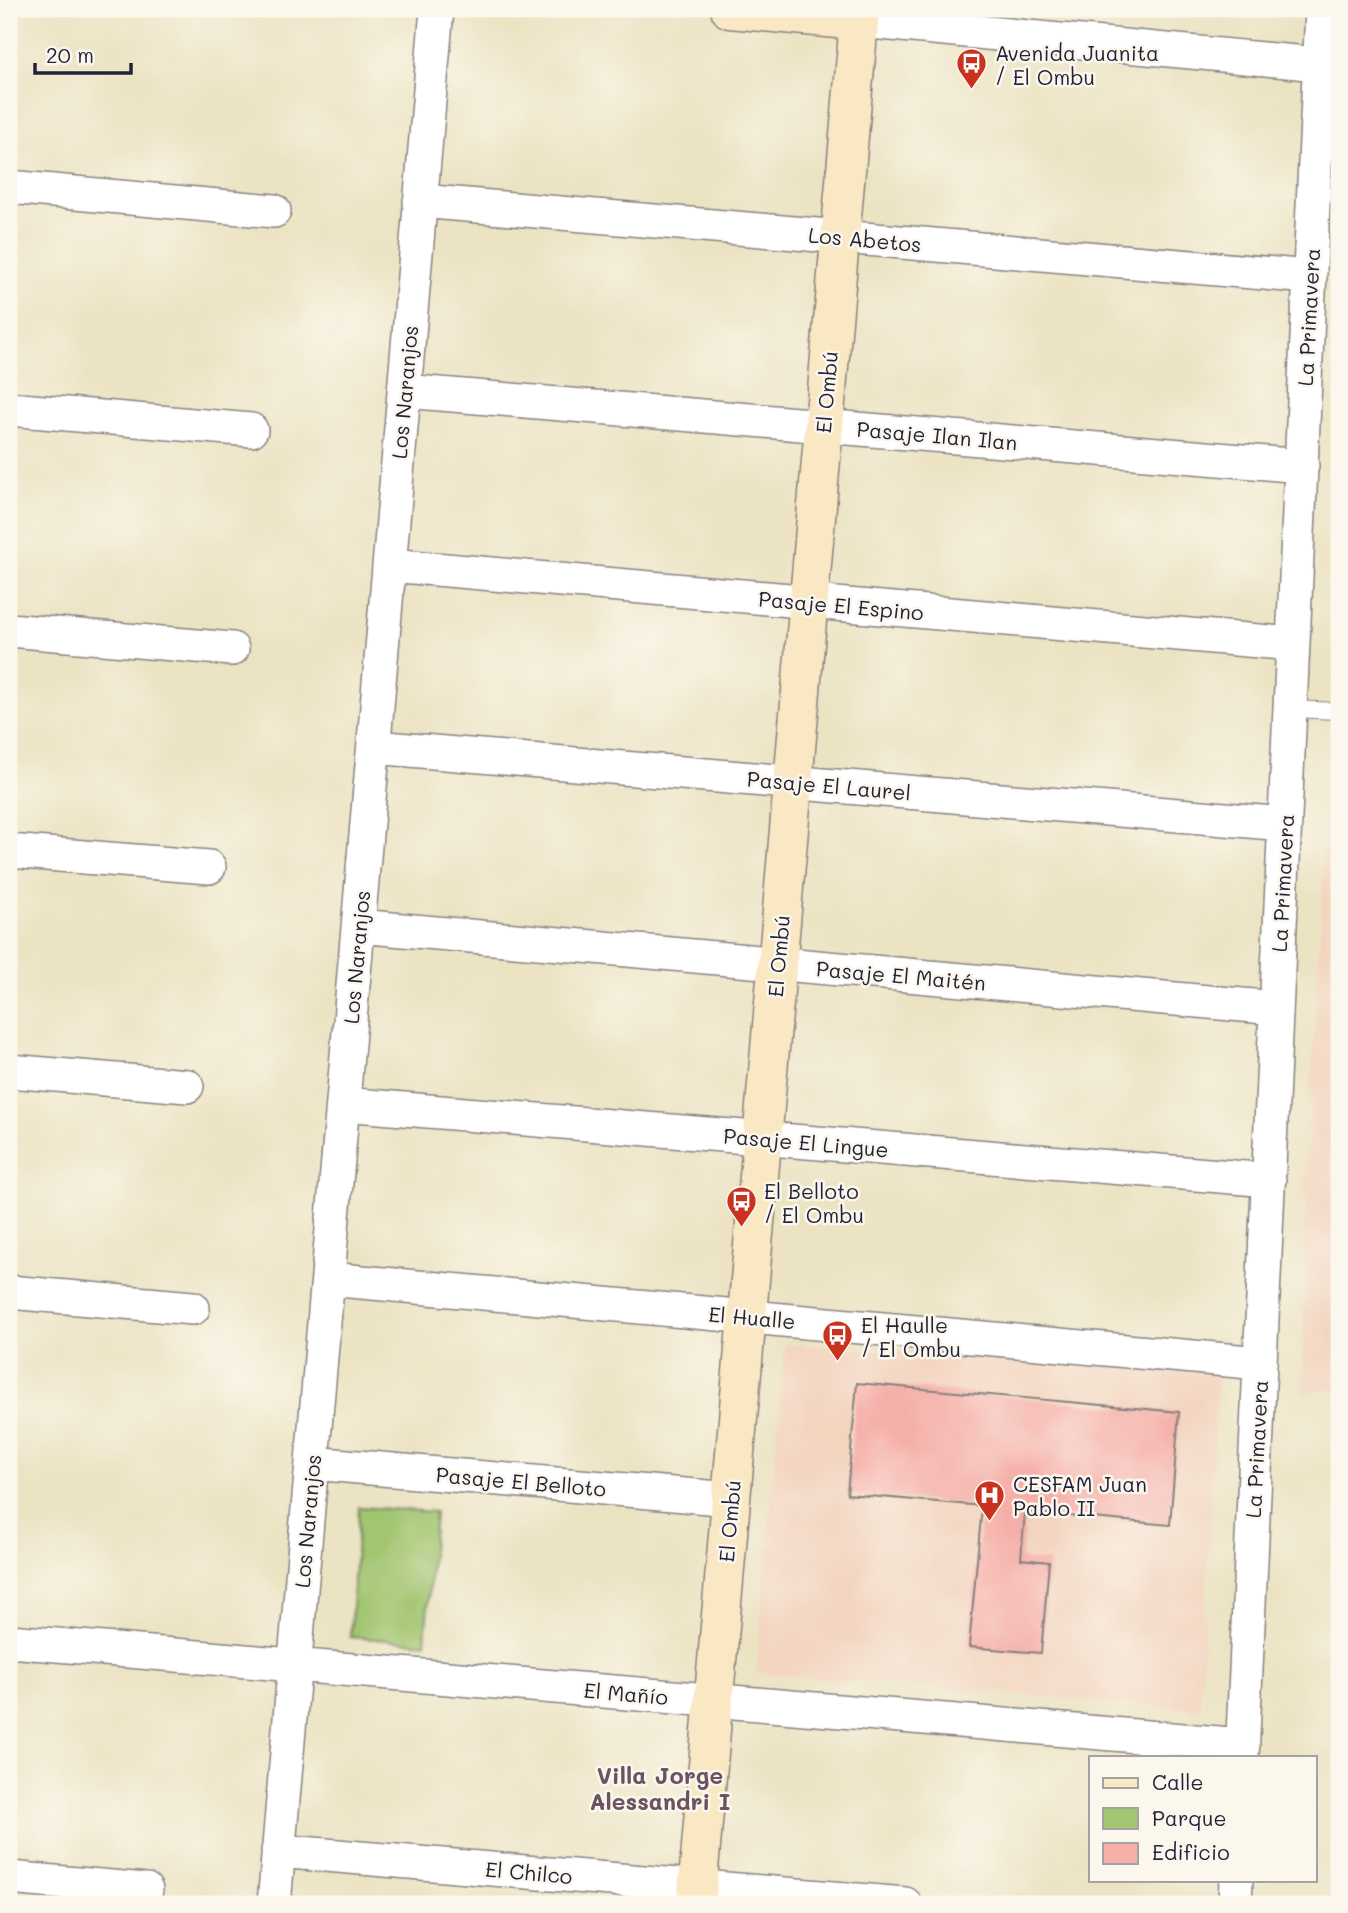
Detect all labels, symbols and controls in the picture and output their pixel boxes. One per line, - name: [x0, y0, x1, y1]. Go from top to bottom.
- scale bar: [35, 32, 131, 76]
- place label: Avenida Juanita / El Ombu: [995, 39, 1159, 90]
- text: 20 m: [46, 41, 94, 68]
- bus stop icon: Avenida Juanita / El Ombu: [955, 47, 989, 91]
- street label: Los Abetos: [807, 221, 923, 257]
- street label: La Primavera: [1291, 247, 1325, 387]
- street label: Los Naranjos: [385, 324, 423, 460]
- street label: El Ombú: [809, 350, 843, 434]
- street label: Pasaje Ilan Ilan: [856, 415, 1018, 455]
- street label: Pasaje El Espino: [757, 584, 925, 626]
- street label: Pasaje El Laurel: [746, 764, 912, 806]
- street label: La Primavera: [1265, 813, 1299, 953]
- street label: Los Naranjos: [337, 889, 375, 1025]
- street label: El Ombú: [761, 914, 795, 998]
- street label: Pasaje El Maitén: [815, 954, 987, 996]
- street label: Pasaje El Lingue: [722, 1121, 890, 1163]
- place label: El Belloto / El Ombu: [764, 1177, 864, 1228]
- bus stop icon: El Belloto / El Ombu: [724, 1185, 758, 1229]
- street label: El Hualle: [707, 1300, 797, 1334]
- place label: El Haulle / El Ombu: [861, 1311, 961, 1362]
- bus stop icon: El Haulle / El Ombu: [821, 1319, 855, 1363]
- street label: La Primavera: [1239, 1379, 1273, 1519]
- street label: Los Naranjos: [288, 1453, 326, 1589]
- street label: Pasaje El Belloto: [435, 1460, 607, 1502]
- place label: CESFAM Juan Pablo II: [1013, 1470, 1147, 1521]
- hospital icon: CESFAM Juan Pablo II: [973, 1478, 1007, 1522]
- street label: El Ombú: [712, 1479, 746, 1563]
- street label: El Mañío: [583, 1676, 669, 1710]
- legend: [1089, 1756, 1316, 1882]
- district label: Villa Jorge Alessandri I: [590, 1760, 730, 1816]
- text: Calle: [1152, 1768, 1204, 1795]
- text: Parque: [1152, 1804, 1226, 1831]
- text: Edificio: [1152, 1838, 1230, 1865]
- street label: El Chilco: [484, 1855, 574, 1889]

